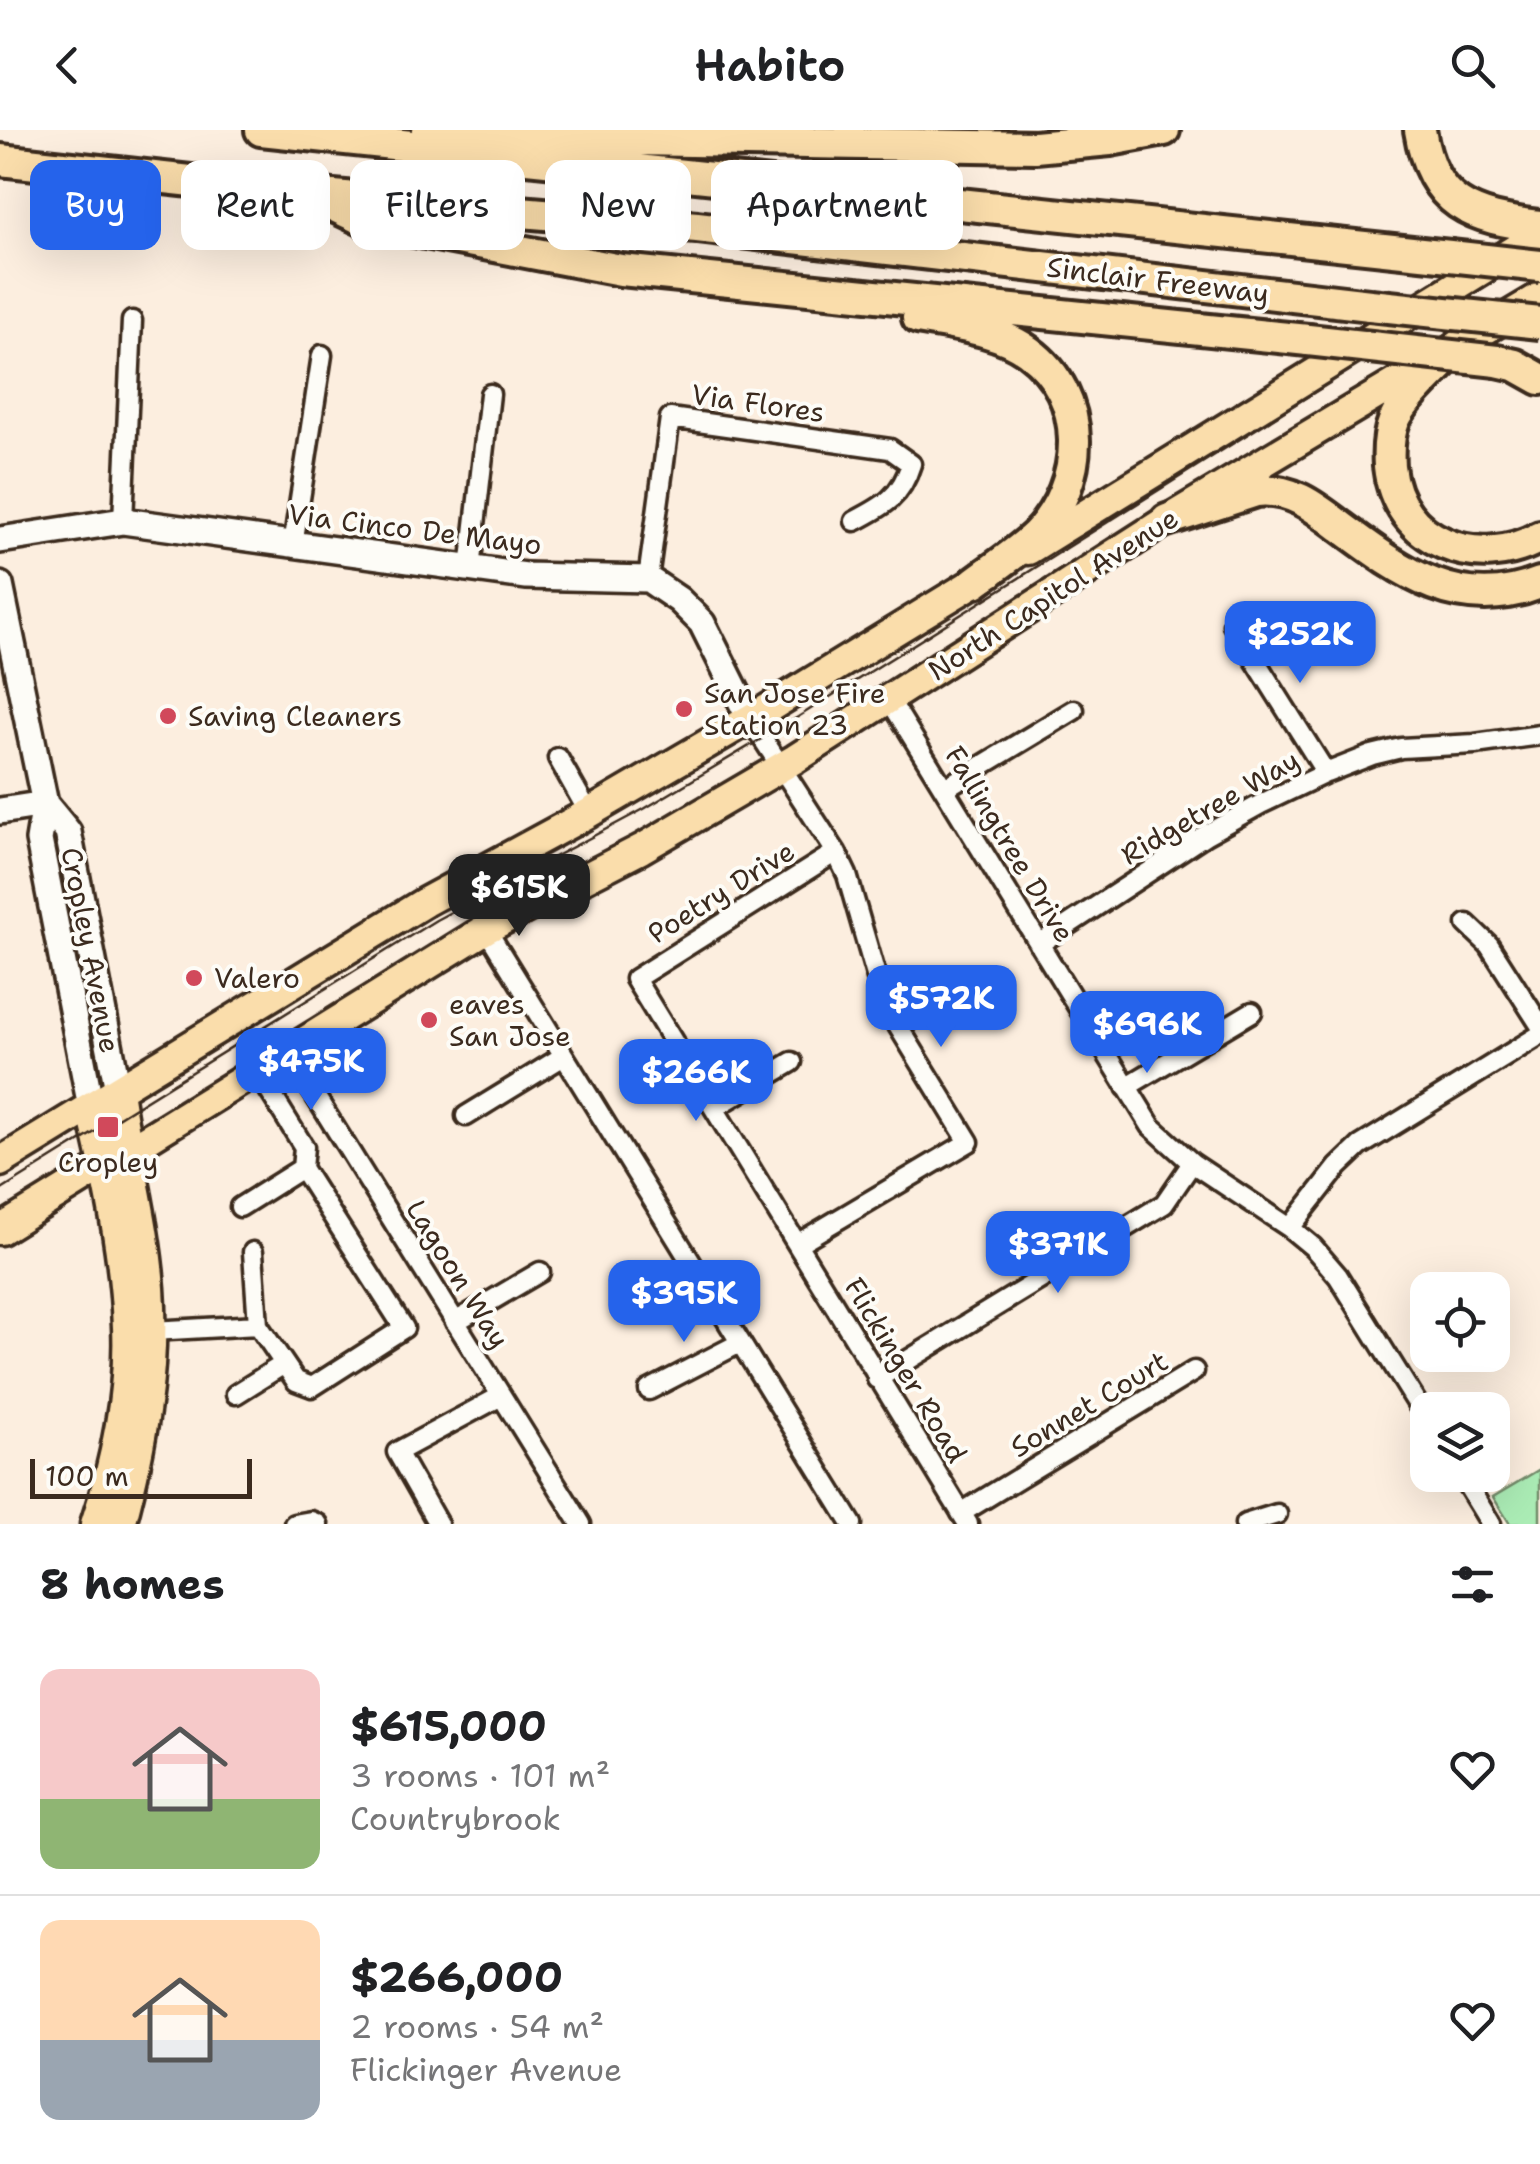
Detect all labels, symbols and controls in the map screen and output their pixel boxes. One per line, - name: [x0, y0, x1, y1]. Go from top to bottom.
- text: Habito: [694, 35, 846, 95]
- icon: back: [40, 38, 95, 93]
- icon: search: [1445, 38, 1500, 93]
- chip: Buy: [30, 160, 161, 250]
- chip: Rent: [181, 160, 330, 250]
- chip: Filters: [350, 160, 525, 250]
- chip: New: [545, 160, 691, 250]
- chip: Apartment: [711, 160, 963, 250]
- street label: Sinclair Freeway: [1045, 248, 1271, 312]
- street label: Via Flores: [689, 375, 827, 431]
- street label: Via Cinco De Mayo: [286, 495, 544, 563]
- street label: North Capitol Avenue: [921, 499, 1185, 689]
- pin: $252K: [1230, 601, 1370, 686]
- text: $252K: [1247, 612, 1353, 655]
- place label: San Jose Fire Station 23: [704, 674, 886, 744]
- place label: Saving Cleaners: [188, 697, 402, 735]
- marker: San Jose Fire Station 23: [673, 698, 695, 720]
- marker: Saving Cleaners: [157, 705, 179, 727]
- street label: Fallingtree Drive: [936, 739, 1084, 949]
- street label: Ridgetree Way: [1114, 741, 1306, 873]
- street label: Poetry Drive: [640, 832, 802, 952]
- street label: Cropley Avenue: [52, 844, 130, 1056]
- pin: $615K: [449, 854, 589, 939]
- text: $615K: [470, 865, 568, 908]
- place label: Valero: [214, 959, 300, 997]
- pin: $572K: [871, 965, 1011, 1050]
- marker: Valero: [183, 967, 205, 989]
- text: $572K: [888, 976, 994, 1019]
- place label: eaves San Jose: [449, 985, 571, 1055]
- pin: $696K: [1077, 991, 1217, 1076]
- text: $696K: [1092, 1002, 1202, 1045]
- marker: eaves San Jose: [418, 1009, 440, 1031]
- pin: $475K: [241, 1028, 381, 1113]
- text: $475K: [258, 1039, 364, 1082]
- pin: $266K: [626, 1039, 766, 1124]
- text: $266K: [641, 1050, 751, 1093]
- marker: Cropley: [95, 1114, 121, 1140]
- place label: Cropley: [58, 1143, 158, 1181]
- street label: Lagoon Way: [397, 1192, 519, 1356]
- pin: $371K: [988, 1211, 1128, 1296]
- text: $371K: [1008, 1222, 1108, 1265]
- pin: $395K: [614, 1260, 754, 1345]
- street label: Flickinger Road: [836, 1270, 976, 1470]
- text: $395K: [630, 1271, 738, 1314]
- map controls: [1410, 1272, 1510, 1492]
- button: locate: [1410, 1272, 1510, 1372]
- street label: Sonnet Court: [1003, 1342, 1175, 1466]
- button: layers: [1410, 1392, 1510, 1492]
- scale bar: [30, 1454, 252, 1498]
- text: 100 m: [45, 1457, 129, 1495]
- text: 8 homes: [40, 1556, 225, 1612]
- icon: filters: [1445, 1557, 1500, 1612]
- text: $615,000: [350, 1698, 547, 1754]
- icon: home: [120, 1709, 240, 1829]
- icon: heart: [1445, 1742, 1500, 1797]
- text: 3 rooms · 101 m²: [350, 1754, 610, 1797]
- text: Countrybrook: [350, 1797, 561, 1840]
- text: $266,000: [350, 1949, 563, 2005]
- icon: home: [120, 1960, 240, 2080]
- icon: heart: [1445, 1993, 1500, 2048]
- text: 2 rooms · 54 m²: [350, 2005, 604, 2048]
- text: Flickinger Avenue: [350, 2048, 622, 2091]

